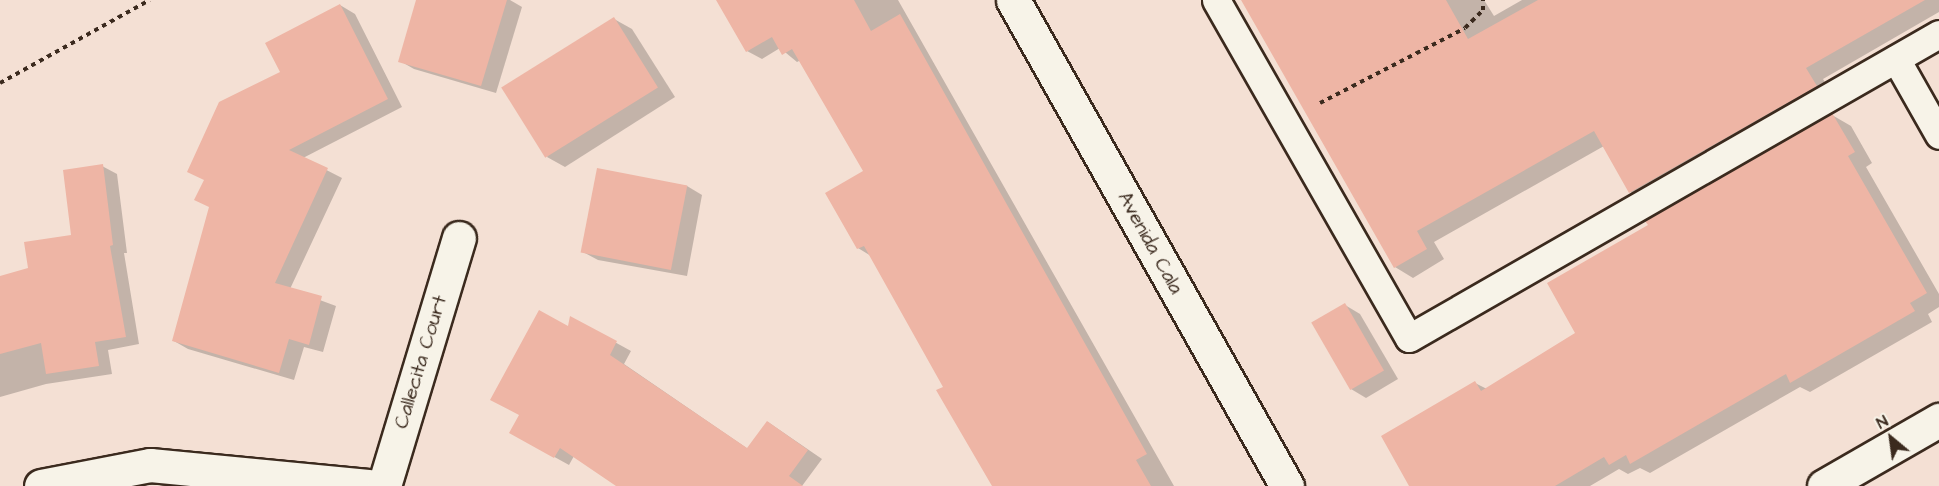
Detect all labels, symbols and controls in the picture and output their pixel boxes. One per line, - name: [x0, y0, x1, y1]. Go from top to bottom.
- street label: Avenida Cala: [1112, 188, 1188, 298]
- street label: Callecita Court: [389, 292, 453, 432]
- north arrow: [1861, 408, 1921, 468]
- text: N: [1873, 410, 1892, 434]

